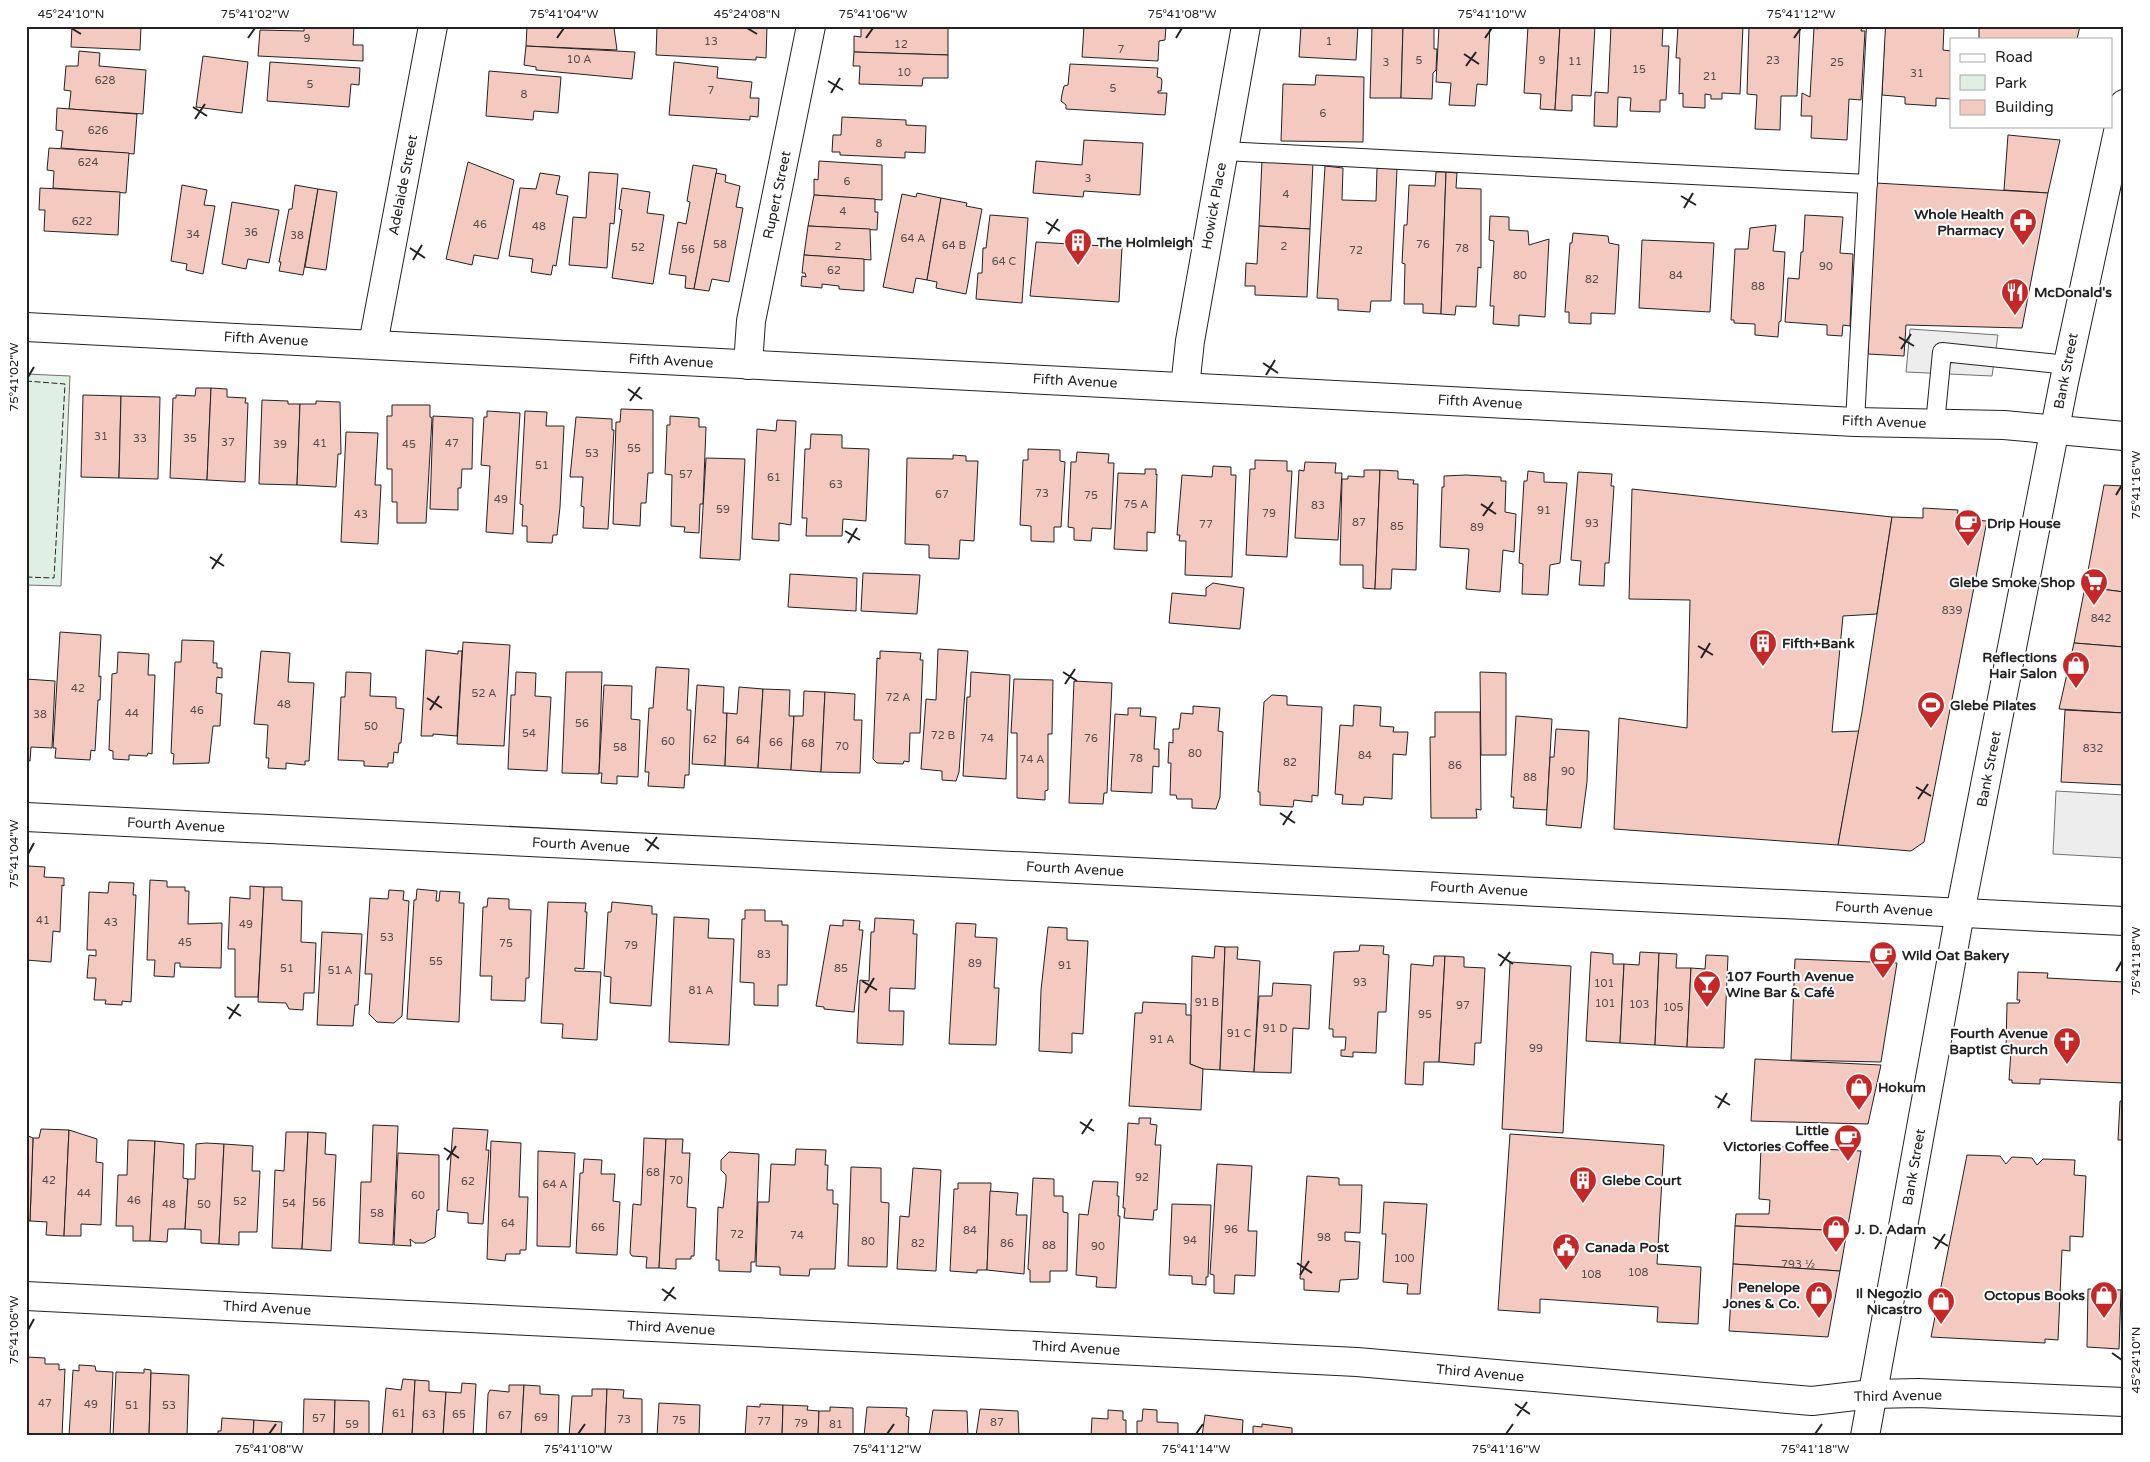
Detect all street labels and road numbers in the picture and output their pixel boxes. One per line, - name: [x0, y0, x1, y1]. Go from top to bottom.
- street label: Adelaide Street: [385, 133, 421, 237]
- street label: Rupert Street: [759, 149, 795, 241]
- street label: Howick Place: [1198, 161, 1230, 251]
- street label: Fifth Avenue: [223, 328, 309, 350]
- street label: Bank Street: [2050, 331, 2082, 411]
- street label: Fifth Avenue: [628, 350, 714, 372]
- street label: Fifth Avenue: [1032, 370, 1118, 392]
- street label: Fifth Avenue: [1437, 391, 1523, 413]
- street label: Fifth Avenue: [1841, 412, 1927, 432]
- street label: Bank Street: [1973, 729, 2005, 809]
- street label: Fourth Avenue: [127, 814, 225, 836]
- street label: Fourth Avenue: [532, 834, 630, 856]
- street label: Fourth Avenue: [1026, 858, 1124, 880]
- street label: Fourth Avenue: [1430, 878, 1528, 900]
- street label: Fourth Avenue: [1835, 898, 1933, 920]
- street label: Bank Street: [1899, 1127, 1929, 1207]
- street label: Third Avenue: [223, 1297, 312, 1319]
- street label: Third Avenue: [627, 1317, 716, 1339]
- street label: Third Avenue: [1032, 1337, 1121, 1359]
- street label: Third Avenue: [1435, 1361, 1525, 1385]
- street label: Third Avenue: [1854, 1387, 1942, 1405]

